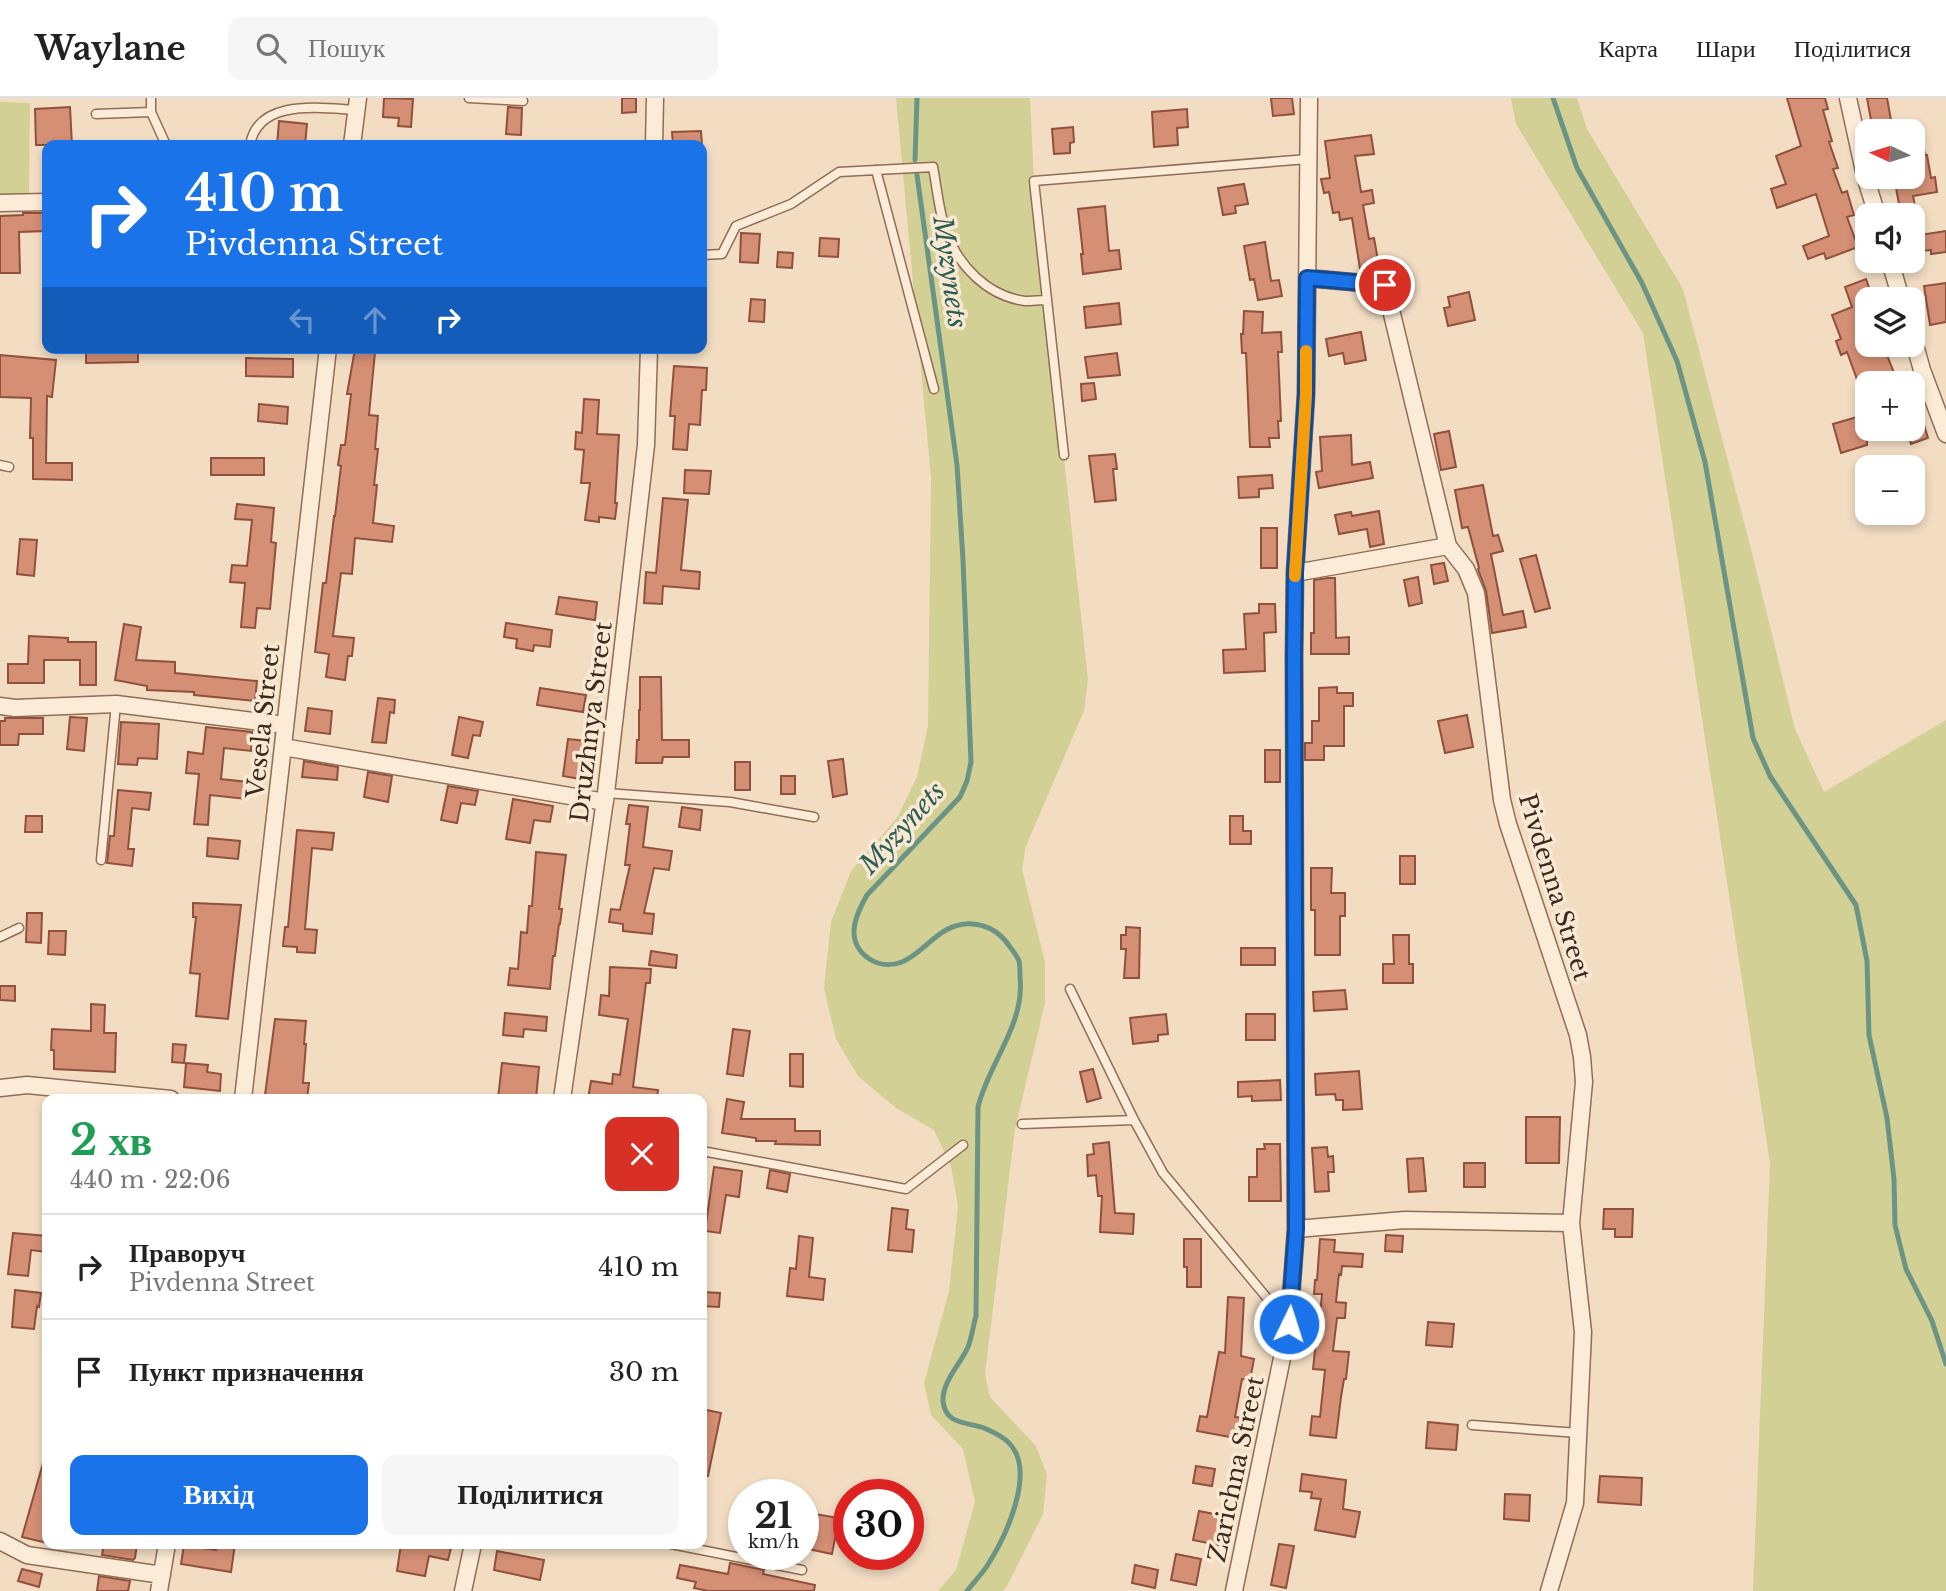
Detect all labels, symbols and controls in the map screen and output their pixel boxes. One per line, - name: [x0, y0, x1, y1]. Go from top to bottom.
- search box: [228, 17, 718, 80]
- text: Waylane: [35, 28, 186, 69]
- icon: search: [252, 29, 290, 67]
- text: Пошук: [308, 32, 385, 64]
- text: Карта: [1598, 34, 1658, 63]
- text: Шари: [1696, 34, 1756, 63]
- text: Поділитися: [1794, 34, 1911, 63]
- north arrow: [1855, 119, 1925, 189]
- map controls: [1855, 119, 1925, 525]
- text: 410 m: [185, 163, 343, 224]
- icon: right: [70, 168, 161, 259]
- button: sound: [1855, 203, 1925, 273]
- water label: Myzynets: [926, 213, 974, 330]
- text: Pivdenna Street: [185, 224, 443, 264]
- pin: [1355, 255, 1415, 315]
- icon: arrive: [1366, 266, 1404, 304]
- button: layers: [1855, 287, 1925, 357]
- icon: left: [283, 301, 321, 339]
- icon: ahead: [356, 301, 394, 339]
- icon: right: [429, 301, 467, 339]
- button: +: [1855, 371, 1925, 441]
- button: −: [1855, 455, 1925, 525]
- street label: Druzhnya Street: [564, 620, 618, 824]
- street label: Vesela Street: [240, 642, 286, 801]
- water label: Myzynets: [852, 775, 952, 881]
- street label: Pivdenna Street: [1513, 790, 1597, 984]
- text: 2 хв: [70, 1114, 152, 1166]
- button: close: [605, 1117, 679, 1191]
- text: 440 m · 22:06: [70, 1166, 230, 1194]
- text: Праворуч: [129, 1237, 245, 1269]
- icon: right: [70, 1248, 108, 1286]
- text: 410 m: [598, 1251, 679, 1283]
- text: Pivdenna Street: [129, 1269, 315, 1297]
- position arrow: [1252, 1287, 1326, 1361]
- icon: arrive: [70, 1353, 108, 1391]
- text: Пункт призначення: [129, 1356, 364, 1388]
- text: 30 m: [609, 1356, 679, 1388]
- street label: Zarichna Street: [1202, 1373, 1270, 1565]
- button: Вихід: [70, 1455, 368, 1535]
- button: Поділитися: [382, 1455, 679, 1535]
- speed limit sign: 30: [833, 1479, 924, 1570]
- text: 21: [754, 1494, 793, 1537]
- text: km/h: [748, 1531, 799, 1553]

